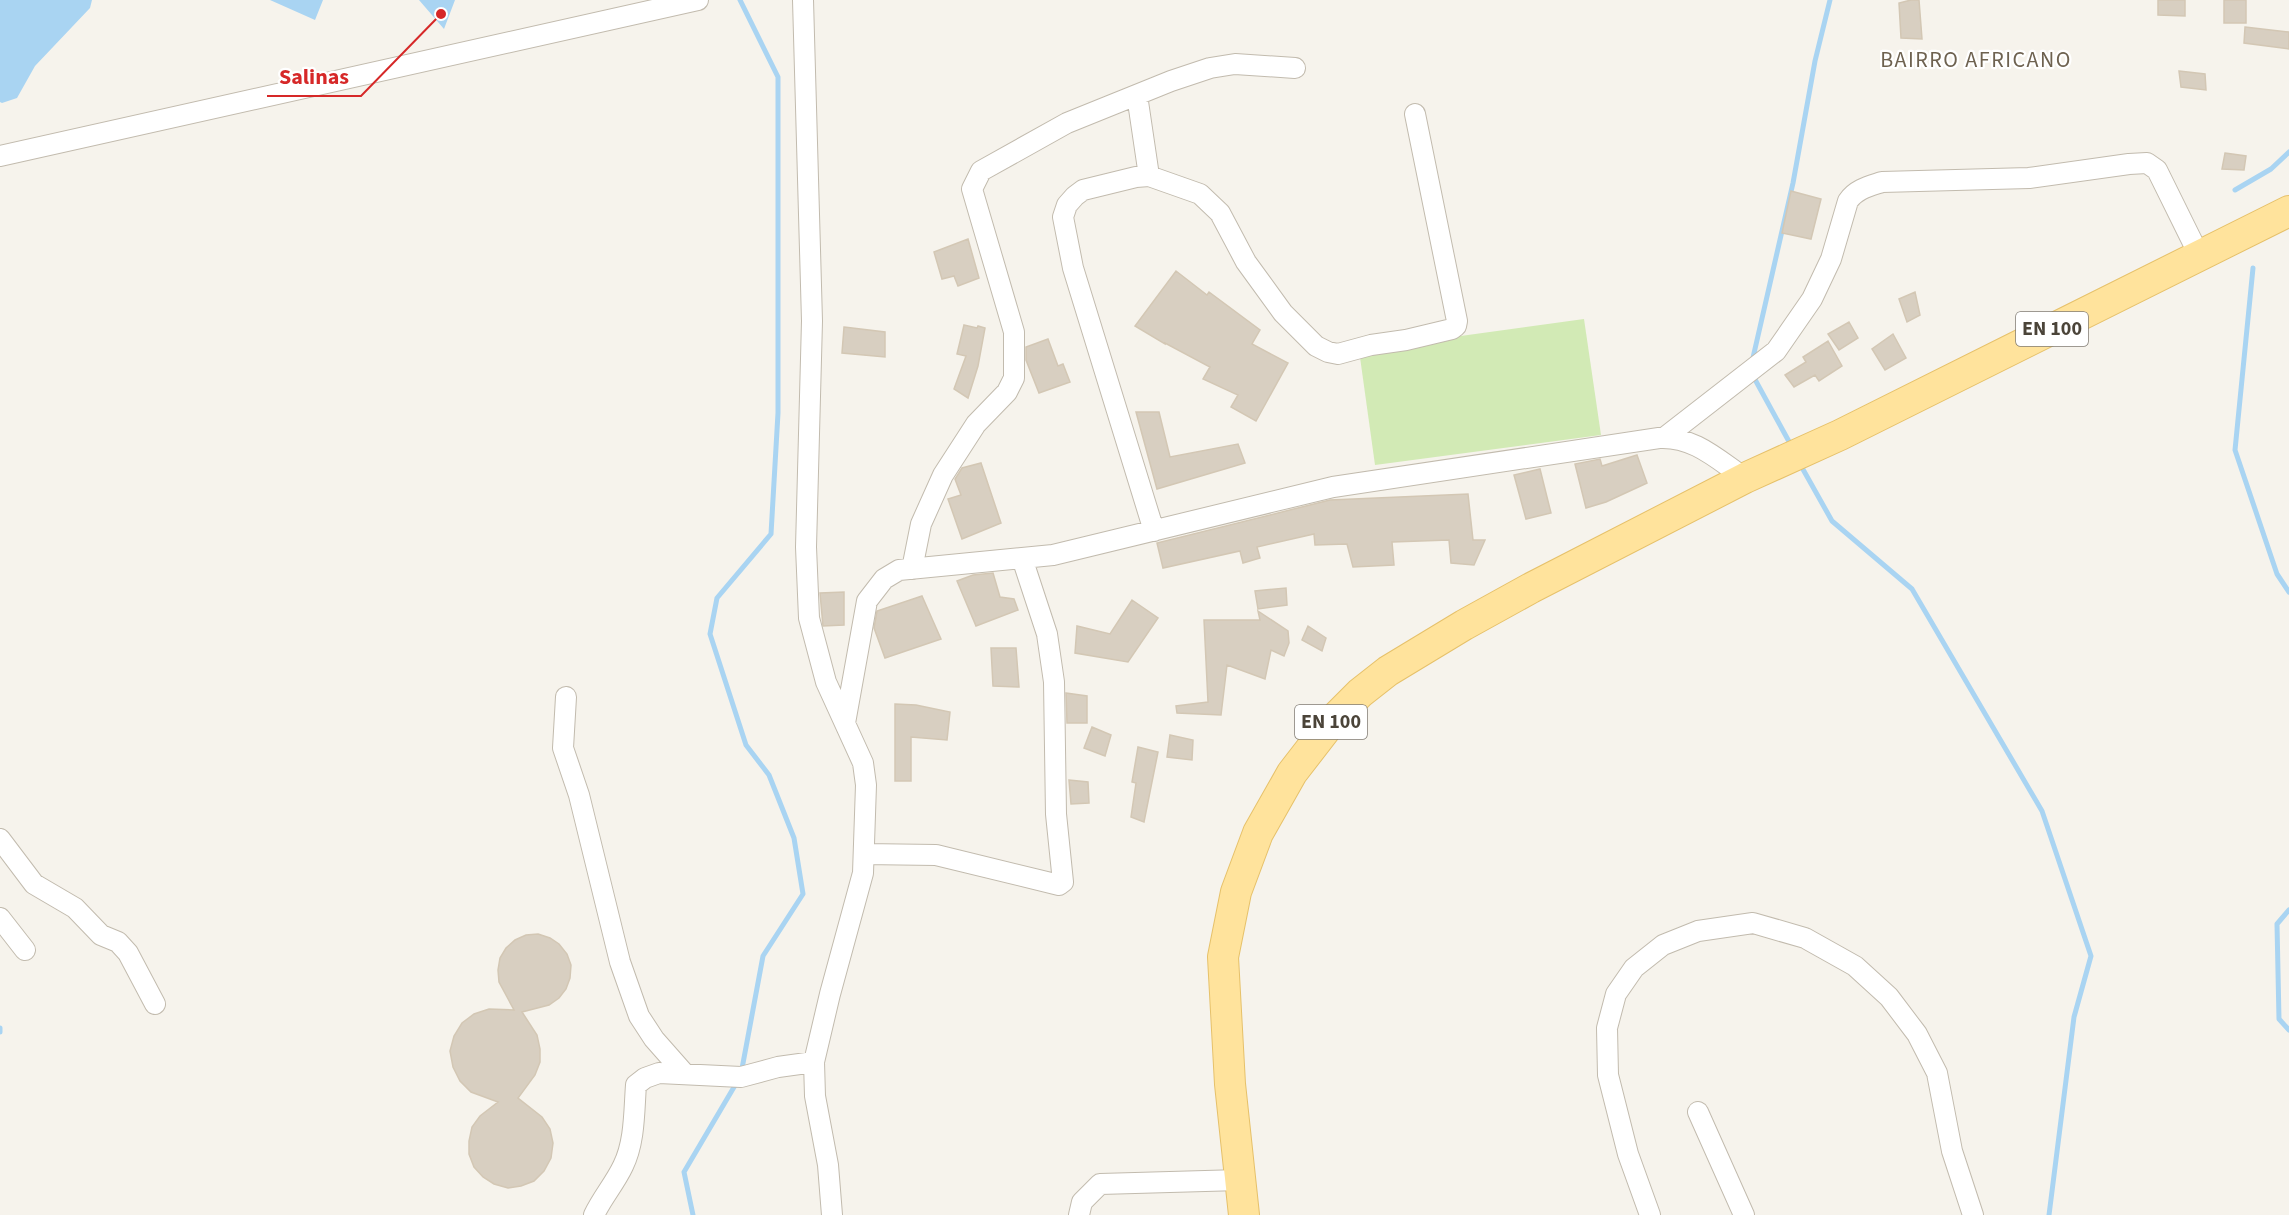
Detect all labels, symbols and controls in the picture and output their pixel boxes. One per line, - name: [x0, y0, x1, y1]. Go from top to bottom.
- district label: BAIRRO AFRICANO: [1880, 44, 2072, 76]
- callout: Salinas: [267, 56, 361, 96]
- text: Salinas: [279, 61, 349, 93]
- road number: EN 100: [2016, 312, 2088, 346]
- road number: EN 100: [1295, 705, 1367, 739]

